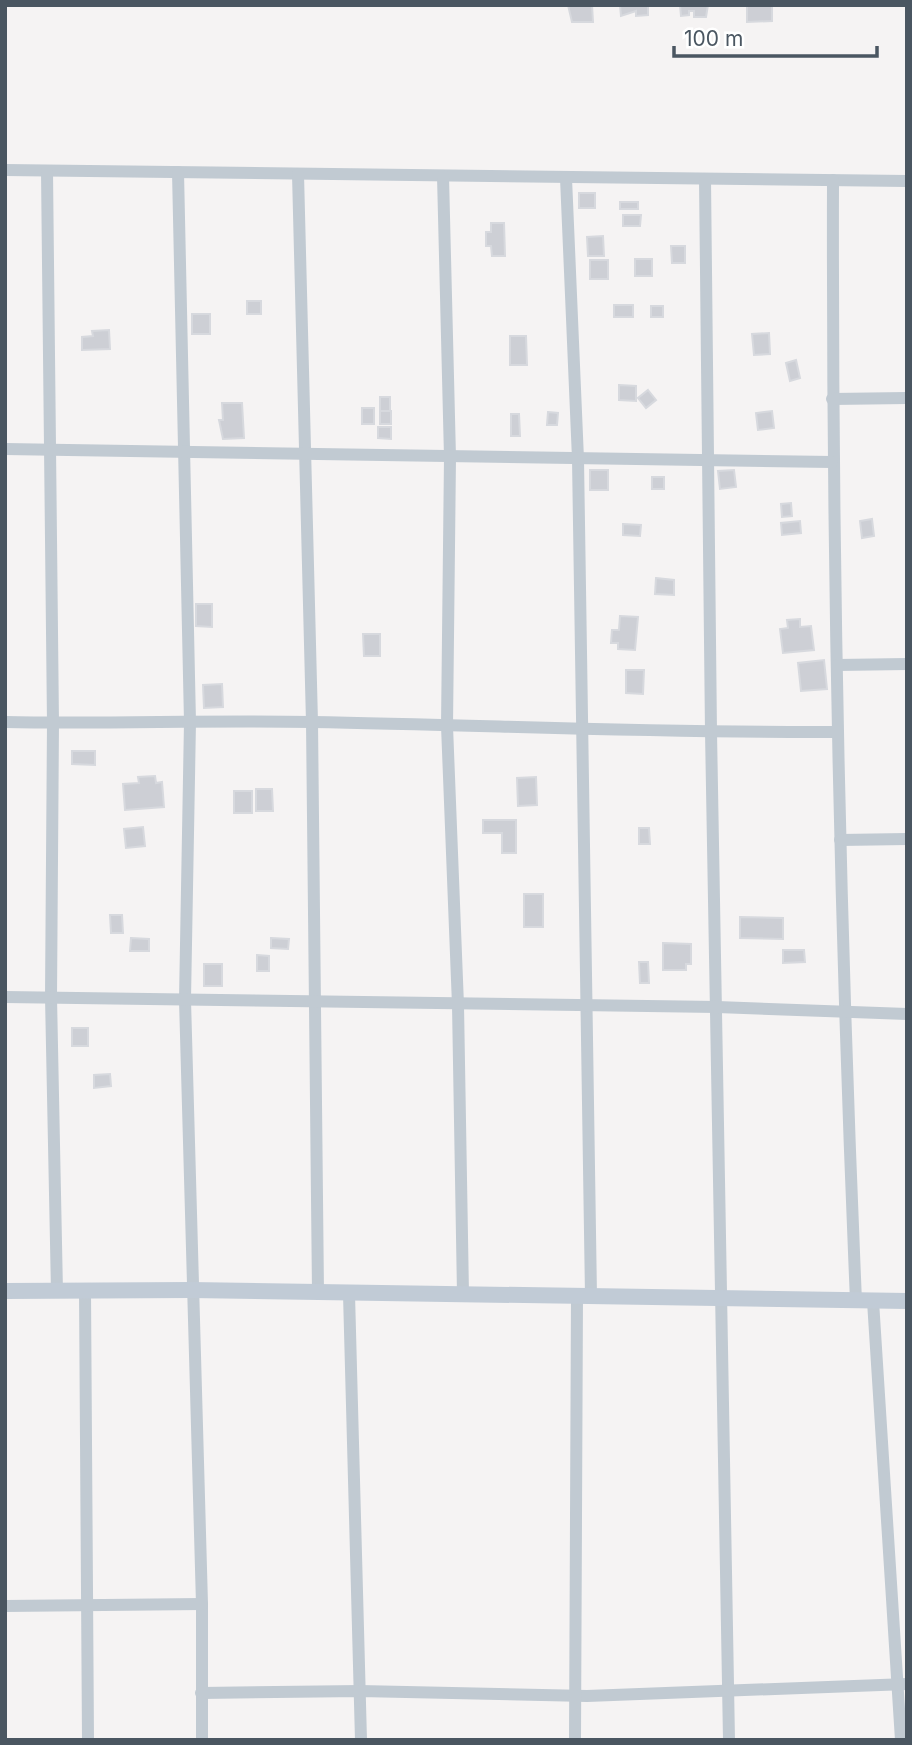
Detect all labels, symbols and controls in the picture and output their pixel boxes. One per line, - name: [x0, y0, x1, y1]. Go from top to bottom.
- scale bar: [674, 14, 877, 58]
- text: 100 m: [684, 26, 743, 51]

